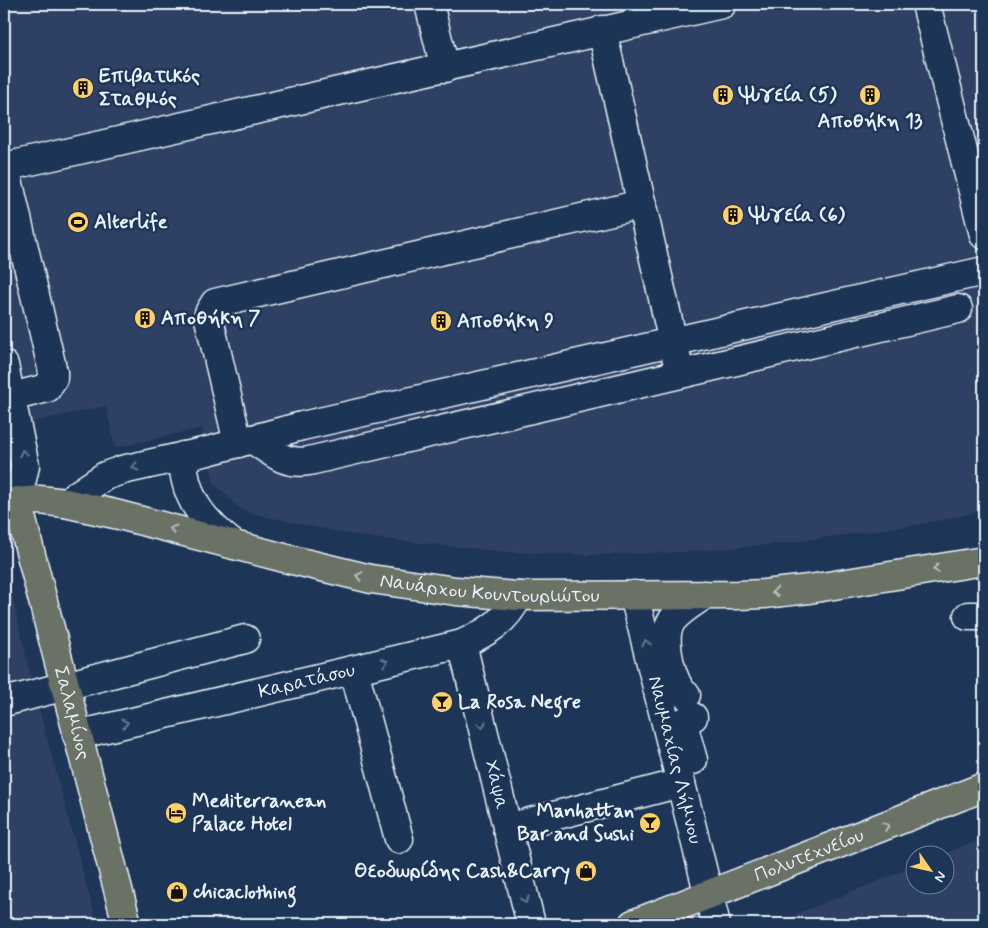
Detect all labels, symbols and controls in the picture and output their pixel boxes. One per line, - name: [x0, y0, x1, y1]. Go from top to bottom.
- place label: Επιβατικός Σταθμός: [99, 63, 200, 113]
- building icon: Επιβατικός Σταθμός: [71, 76, 95, 100]
- place label: Ψυγεία (5): [738, 82, 837, 109]
- building icon: Ψυγεία (5): [711, 83, 735, 107]
- building icon: Αποθήκη 13: [858, 83, 882, 107]
- place label: Αποθήκη 13: [818, 108, 923, 135]
- place label: Ψυγεία (6): [748, 202, 846, 229]
- building icon: Ψυγεία (6): [721, 203, 745, 227]
- place label: Alterlife: [94, 209, 168, 236]
- sports icon: Alterlife: [66, 210, 90, 234]
- place label: Αποθήκη 7: [161, 305, 261, 332]
- building icon: Αποθήκη 7: [133, 306, 157, 330]
- place label: Αποθήκη 9: [457, 308, 554, 335]
- building icon: Αποθήκη 9: [429, 309, 453, 333]
- one-way arrow: [18, 449, 28, 458]
- one-way arrow: [131, 461, 140, 472]
- one-way arrow: [169, 525, 177, 535]
- one-way arrow: [932, 563, 941, 573]
- street label: Ναυάρχου Κουντουριώτου: [378, 567, 600, 610]
- one-way arrow: [354, 571, 363, 582]
- one-way arrow: [771, 586, 779, 597]
- one-way arrow: [641, 639, 651, 647]
- street label: Καρατάσου: [256, 656, 358, 705]
- one-way arrow: [381, 657, 390, 668]
- street label: Σαλαμίνος: [47, 663, 97, 763]
- street label: Ναυμαχίας Λήμνου: [641, 673, 709, 847]
- place label: La Rosa Negre: [458, 689, 581, 718]
- bar icon: La Rosa Negre: [430, 690, 454, 714]
- one-way arrow: [120, 718, 129, 729]
- one-way arrow: [476, 721, 487, 730]
- street label: Χάψα: [478, 757, 516, 812]
- place label: Mediterranean Palace Hotel: [192, 788, 326, 838]
- place label: Manhattan Bar and Sushi: [517, 798, 634, 848]
- hotel icon: Mediterranean Palace Hotel: [164, 801, 188, 825]
- bar icon: Manhattan Bar and Sushi: [638, 811, 662, 835]
- street label: Πολυτεχνείου: [750, 822, 868, 889]
- one-way arrow: [881, 822, 890, 833]
- north arrow: [906, 846, 956, 896]
- place label: Θεοδωρίδης Cash&Carry: [354, 858, 570, 885]
- shop icon: Θεοδωρίδης Cash&Carry: [574, 859, 598, 883]
- text: N: [930, 868, 950, 886]
- place label: chicaclothing: [192, 879, 297, 908]
- shop icon: chicaclothing: [165, 880, 189, 904]
- one-way arrow: [519, 896, 530, 905]

